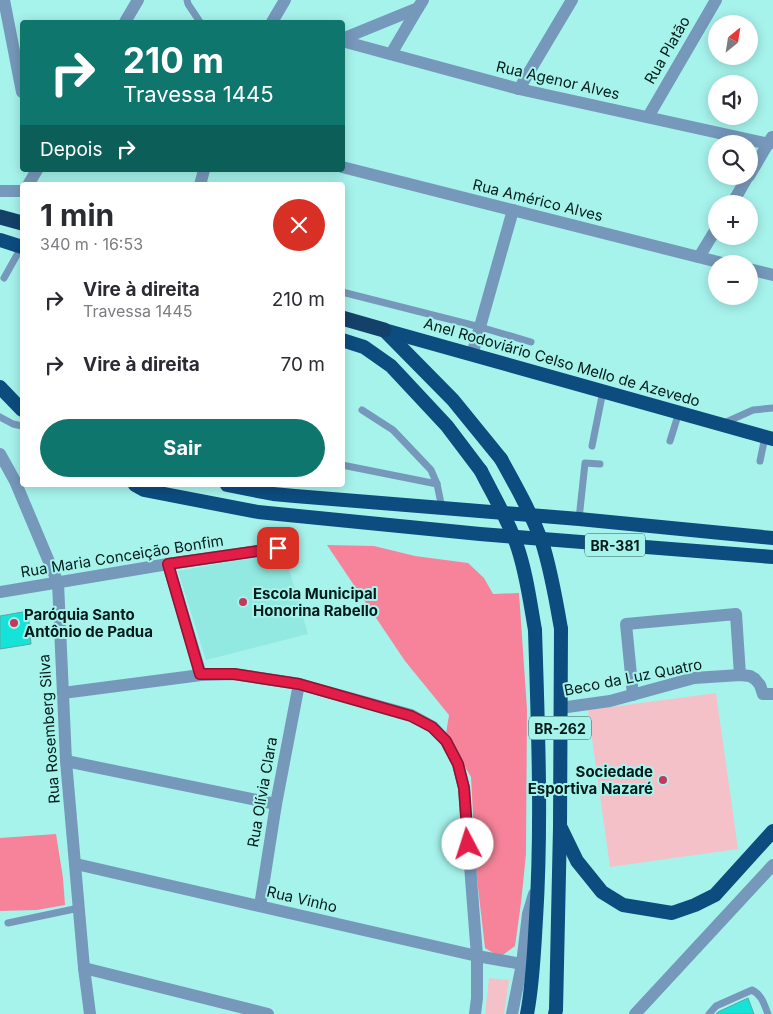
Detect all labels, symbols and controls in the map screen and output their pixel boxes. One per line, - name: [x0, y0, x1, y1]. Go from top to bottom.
- street label: Rua Platão: [640, 13, 694, 87]
- north arrow: [708, 15, 758, 65]
- map controls: [708, 15, 758, 305]
- text: 210 m: [123, 39, 224, 81]
- icon: right: [40, 40, 105, 105]
- street label: Rua Agenor Alves: [494, 57, 622, 103]
- button: sound: [708, 75, 758, 125]
- text: Travessa 1445: [123, 81, 274, 107]
- icon: right: [112, 135, 140, 163]
- button: search: [708, 135, 758, 185]
- text: Depois: [40, 138, 102, 161]
- street label: Rua Américo Alves: [471, 175, 605, 225]
- button: +: [708, 195, 758, 245]
- text: 1 min: [40, 197, 114, 233]
- button: close: [273, 199, 325, 251]
- text: 340 m · 16:53: [40, 234, 143, 254]
- button: −: [708, 255, 758, 305]
- text: Vire à direita: [83, 278, 200, 301]
- icon: right: [40, 286, 68, 314]
- text: 210 m: [272, 288, 325, 311]
- text: Travessa 1445: [83, 301, 192, 321]
- street label: Anel Rodoviário Celso Mello de Azevedo: [422, 313, 702, 411]
- icon: right: [40, 351, 68, 379]
- text: Vire à direita: [83, 353, 200, 376]
- text: 70 m: [281, 353, 325, 376]
- button: Sair: [40, 419, 325, 477]
- pin: [257, 527, 299, 569]
- street label: Rua Maria Conceição Bonfim: [19, 531, 225, 581]
- icon: arrive: [264, 534, 292, 562]
- road number: BR-381: [585, 534, 645, 556]
- place label: Escola Municipal Honorina Rabello: [253, 584, 378, 620]
- marker: Escola Municipal Honorina Rabello: [237, 596, 249, 608]
- place label: Paróquia Santo Antônio de Padua: [24, 605, 153, 641]
- marker: Paróquia Santo Antônio de Padua: [8, 617, 20, 629]
- street label: Rua Rosemberg Silva: [34, 654, 64, 804]
- street label: Beco da Luz Quatro: [562, 654, 704, 700]
- road number: BR-262: [529, 716, 591, 740]
- street label: Rua Olívia Clara: [243, 735, 281, 849]
- place label: Sociedade Esportiva Nazaré: [528, 762, 653, 798]
- marker: Sociedade Esportiva Nazaré: [657, 774, 669, 786]
- position arrow: [441, 817, 493, 869]
- street label: Rua Vinho: [265, 882, 339, 916]

